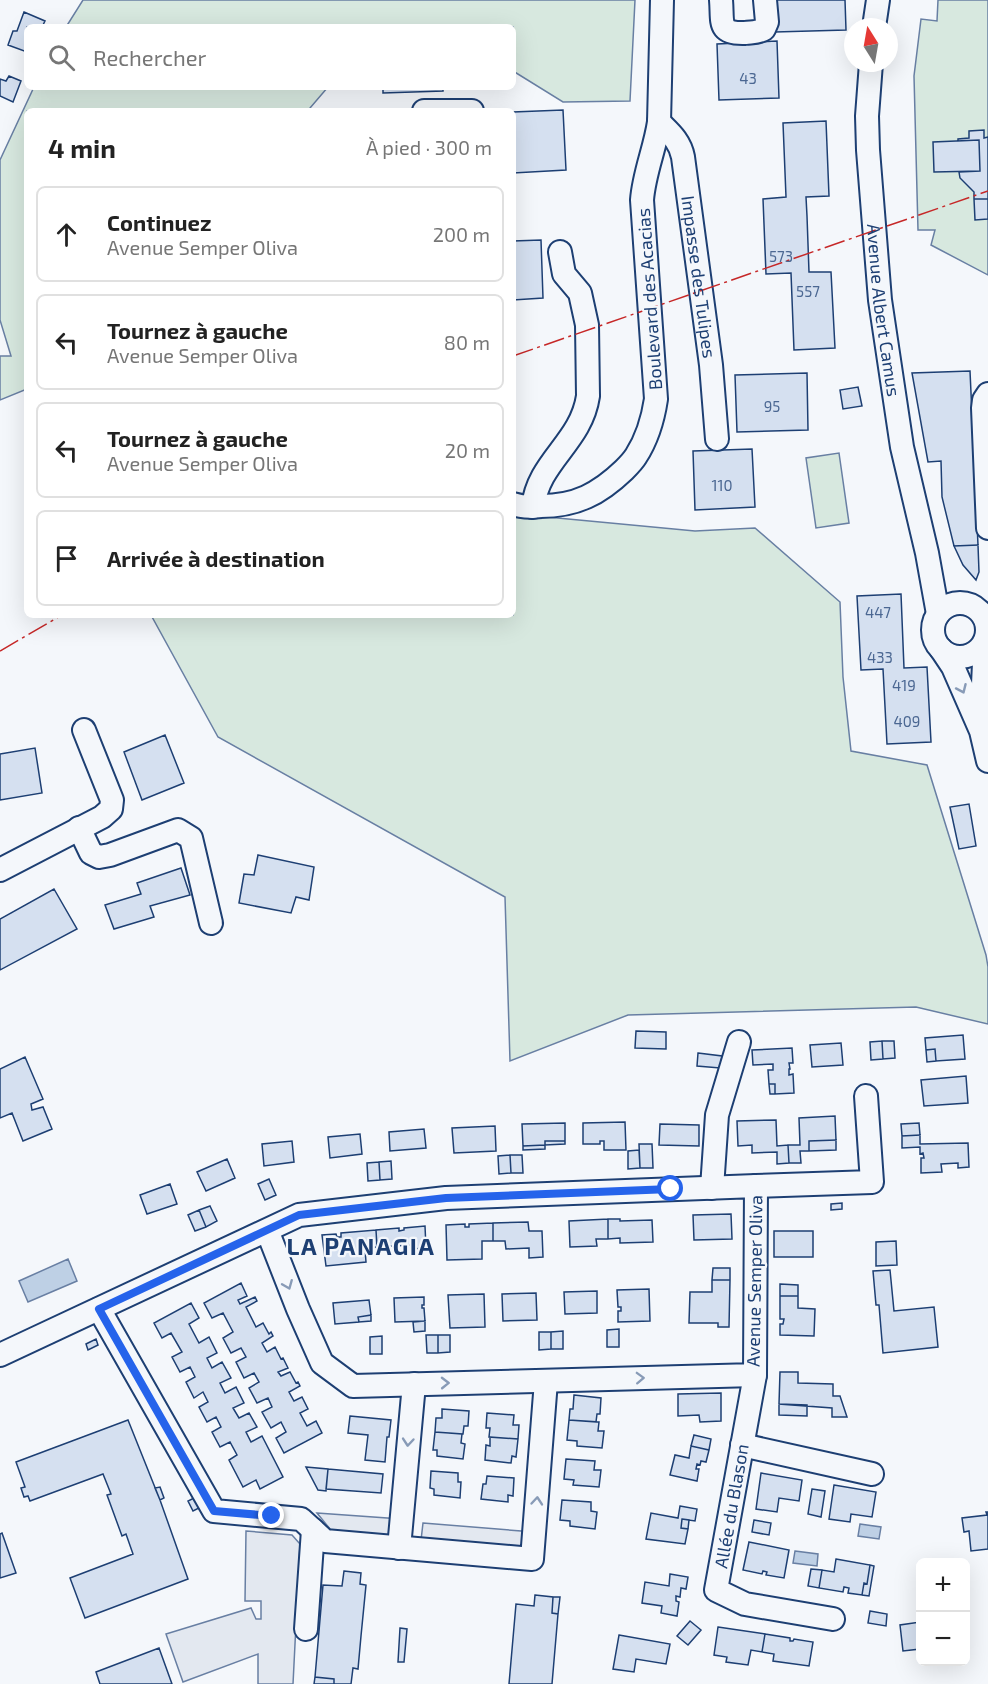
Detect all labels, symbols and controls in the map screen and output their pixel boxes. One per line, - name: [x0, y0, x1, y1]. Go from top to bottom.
- north arrow: [844, 18, 898, 72]
- search box: [24, 24, 516, 90]
- icon: search: [45, 41, 78, 74]
- text: Rechercher: [93, 44, 206, 70]
- house number: 43: [739, 69, 757, 87]
- text: 4 min: [48, 132, 116, 163]
- text: À pied · 300 m: [366, 135, 492, 159]
- street label: Impasse des Tulipes: [677, 194, 721, 359]
- street label: Boulevard des Acacias: [632, 207, 666, 391]
- text: Continuez: [107, 209, 211, 235]
- icon: ahead: [50, 218, 83, 251]
- text: 200 m: [433, 222, 490, 246]
- street label: Avenue Albert Camus: [863, 223, 905, 398]
- text: Avenue Semper Oliva: [107, 235, 298, 259]
- house number: 573: [769, 247, 793, 265]
- house number: 557: [796, 282, 820, 300]
- text: Tournez à gauche: [107, 317, 288, 343]
- icon: left: [50, 326, 83, 359]
- text: 80 m: [444, 330, 490, 354]
- text: Avenue Semper Oliva: [107, 343, 298, 367]
- house number: 95: [764, 397, 780, 415]
- text: Tournez à gauche: [107, 425, 288, 451]
- icon: left: [50, 434, 83, 467]
- text: 20 m: [445, 438, 490, 462]
- text: Avenue Semper Oliva: [107, 451, 298, 475]
- house number: 110: [712, 476, 733, 494]
- icon: arrive: [50, 542, 83, 575]
- text: Arrivée à destination: [107, 545, 325, 571]
- house number: 447: [865, 603, 891, 621]
- house number: 433: [867, 648, 893, 666]
- house number: 419: [892, 676, 916, 694]
- one-way arrow: [954, 683, 966, 694]
- house number: 409: [894, 712, 920, 730]
- route start: [657, 1175, 683, 1201]
- street label: Avenue Semper Oliva: [742, 1195, 766, 1367]
- district label: LA PANAGIA: [287, 1231, 435, 1260]
- one-way arrow: [281, 1278, 293, 1289]
- one-way arrow: [635, 1372, 644, 1384]
- one-way arrow: [440, 1377, 449, 1389]
- one-way arrow: [402, 1438, 415, 1447]
- street label: Allée du Blason: [709, 1442, 753, 1570]
- one-way arrow: [530, 1496, 543, 1506]
- route end: [258, 1502, 284, 1528]
- map controls: [916, 1558, 970, 1666]
- button: +: [916, 1558, 970, 1612]
- button: −: [916, 1612, 970, 1666]

